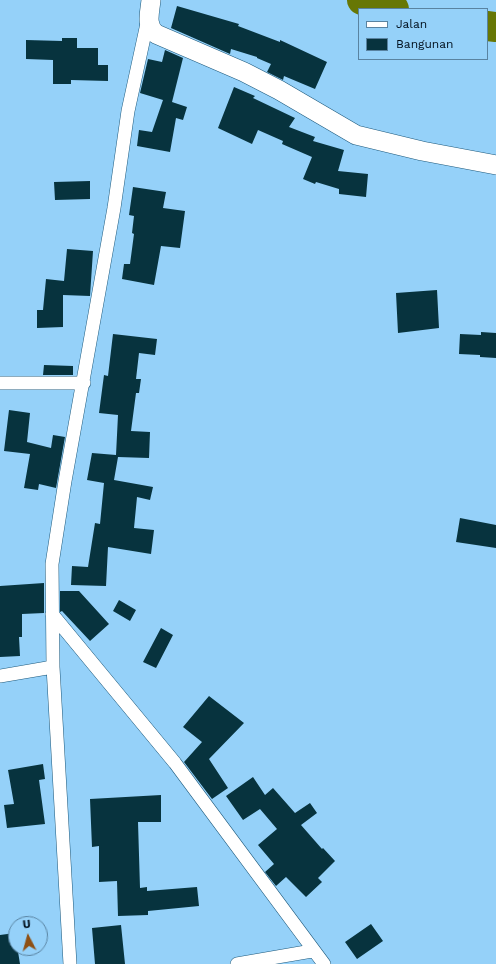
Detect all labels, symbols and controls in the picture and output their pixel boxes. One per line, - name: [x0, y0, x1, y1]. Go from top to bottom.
- legend: [358, 8, 488, 60]
- text: Jalan: [396, 17, 427, 31]
- text: Bangunan: [396, 37, 454, 51]
- north arrow: [8, 916, 48, 956]
- text: U: [22, 918, 31, 931]

